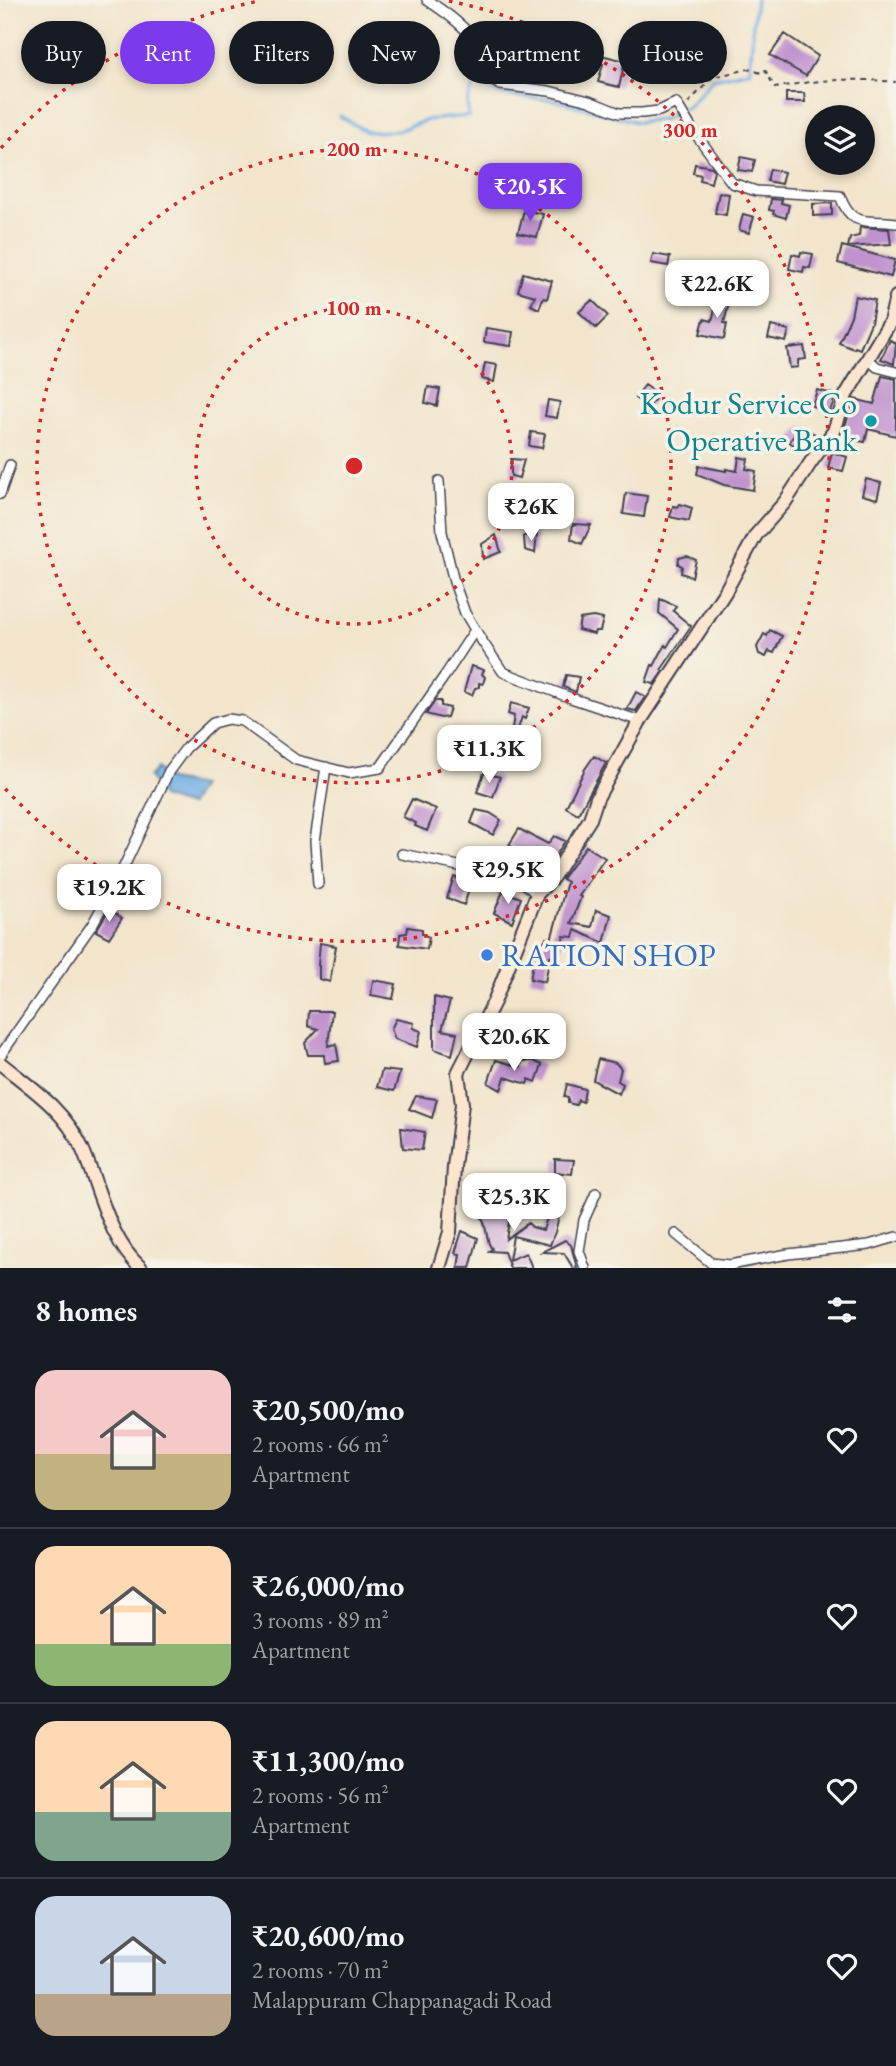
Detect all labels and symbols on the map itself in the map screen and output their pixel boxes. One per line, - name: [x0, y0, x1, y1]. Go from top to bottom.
- text: 300 m: [662, 116, 718, 143]
- text: 200 m: [326, 135, 382, 162]
- pin: ₹20.5K: [473, 164, 587, 223]
- pin: ₹22.6K: [660, 260, 774, 320]
- text: 100 m: [326, 294, 382, 321]
- place label: Kodur Service Co Operative Bank: [639, 382, 858, 461]
- marker: Kodur Service Co Operative Bank: [863, 413, 879, 429]
- centre of rings: [342, 454, 366, 478]
- pin: ₹26K: [490, 484, 572, 543]
- pin: ₹11.3K: [432, 726, 546, 785]
- pin: ₹29.5K: [451, 846, 565, 906]
- pin: ₹19.2K: [52, 864, 166, 924]
- place label: RATION SHOP: [501, 934, 716, 976]
- marker: RATION SHOP: [479, 947, 495, 963]
- pin: ₹20.6K: [457, 1014, 571, 1073]
- pin: ₹25.3K: [457, 1174, 571, 1233]

